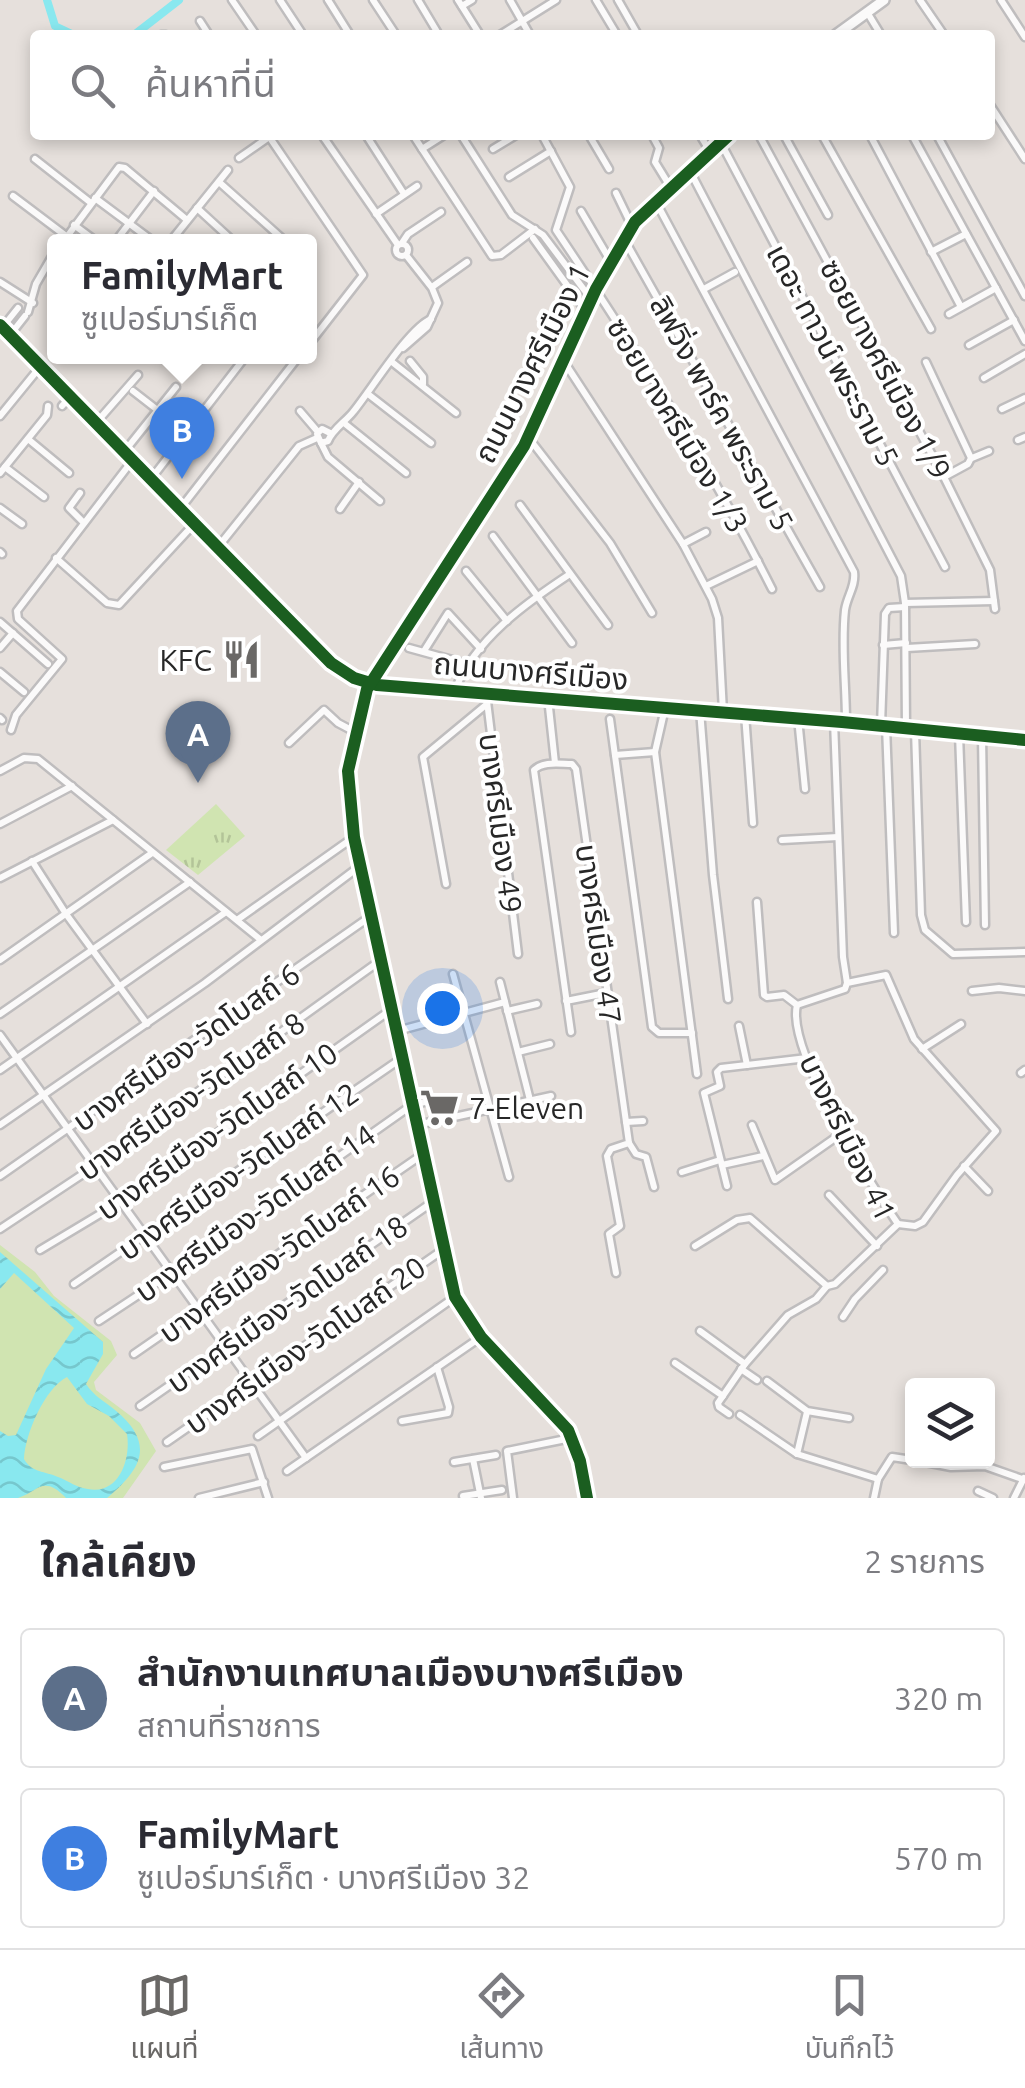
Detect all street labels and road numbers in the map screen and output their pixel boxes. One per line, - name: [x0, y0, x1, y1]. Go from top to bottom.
- street label: เดอะ ทาวน์ พระราม 5: [760, 238, 906, 472]
- street label: ซอยบางศรีเมือง 1/9: [814, 253, 958, 485]
- street label: ถนนบางศรีเมือง 1: [467, 258, 597, 468]
- street label: ลิฟวิ่ง พาร์ค พระราม 5: [643, 289, 802, 536]
- street label: ซอยบางศรีเมือง 1/3: [601, 312, 755, 538]
- street label: ถนนบางศรีเมือง: [432, 646, 630, 696]
- street label: บางศรีเมือง 49: [473, 731, 529, 915]
- street label: บางศรีเมือง 47: [570, 842, 628, 1026]
- street label: บางศรีเมือง-วัดโบสถ์ 6: [66, 956, 306, 1138]
- street label: บางศรีเมือง-วัดโบสถ์ 8: [71, 1005, 311, 1187]
- street label: บางศรีเมือง-วัดโบสถ์ 10: [90, 1035, 344, 1227]
- street label: บางศรีเมือง 41: [793, 1048, 903, 1226]
- street label: บางศรีเมือง-วัดโบสถ์ 12: [111, 1075, 365, 1267]
- street label: บางศรีเมือง-วัดโบสถ์ 14: [128, 1117, 382, 1309]
- street label: บางศรีเมือง-วัดโบสถ์ 16: [152, 1158, 406, 1350]
- street label: บางศรีเมือง-วัดโบสถ์ 18: [160, 1208, 414, 1400]
- street label: บางศรีเมือง-วัดโบสถ์ 20: [178, 1249, 432, 1441]

